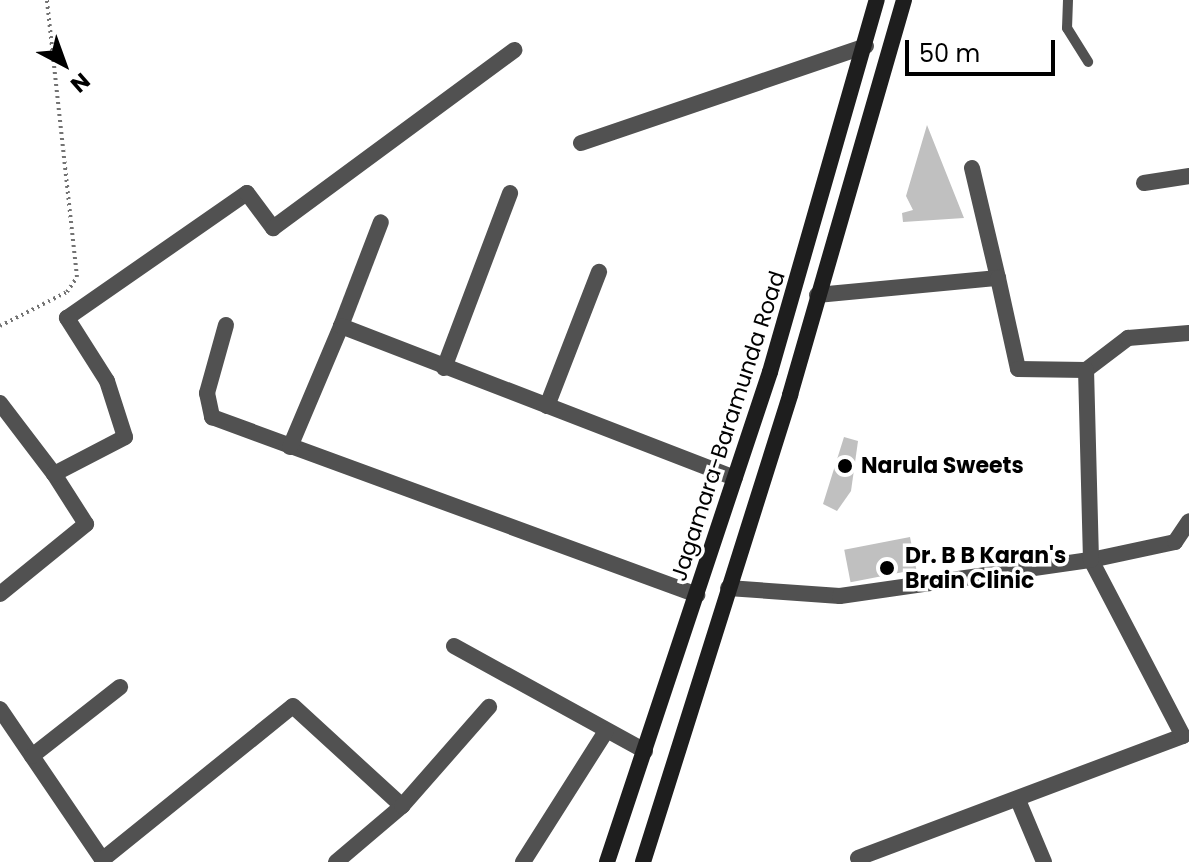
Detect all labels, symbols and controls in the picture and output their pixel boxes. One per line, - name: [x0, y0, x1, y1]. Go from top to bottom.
- north arrow: [24, 24, 104, 104]
- scale bar: [909, 24, 1059, 74]
- text: 50 m: [919, 37, 980, 70]
- text: N: [64, 65, 96, 100]
- street label: Jagamara-Baramunda Road: [665, 268, 791, 584]
- place label: Narula Sweets: [861, 453, 1024, 479]
- marker: Narula Sweets: [836, 457, 854, 475]
- place label: Dr. B B Karan's Brain Clinic: [905, 542, 1066, 594]
- marker: Dr. B B Karan's Brain Clinic: [876, 557, 898, 579]

